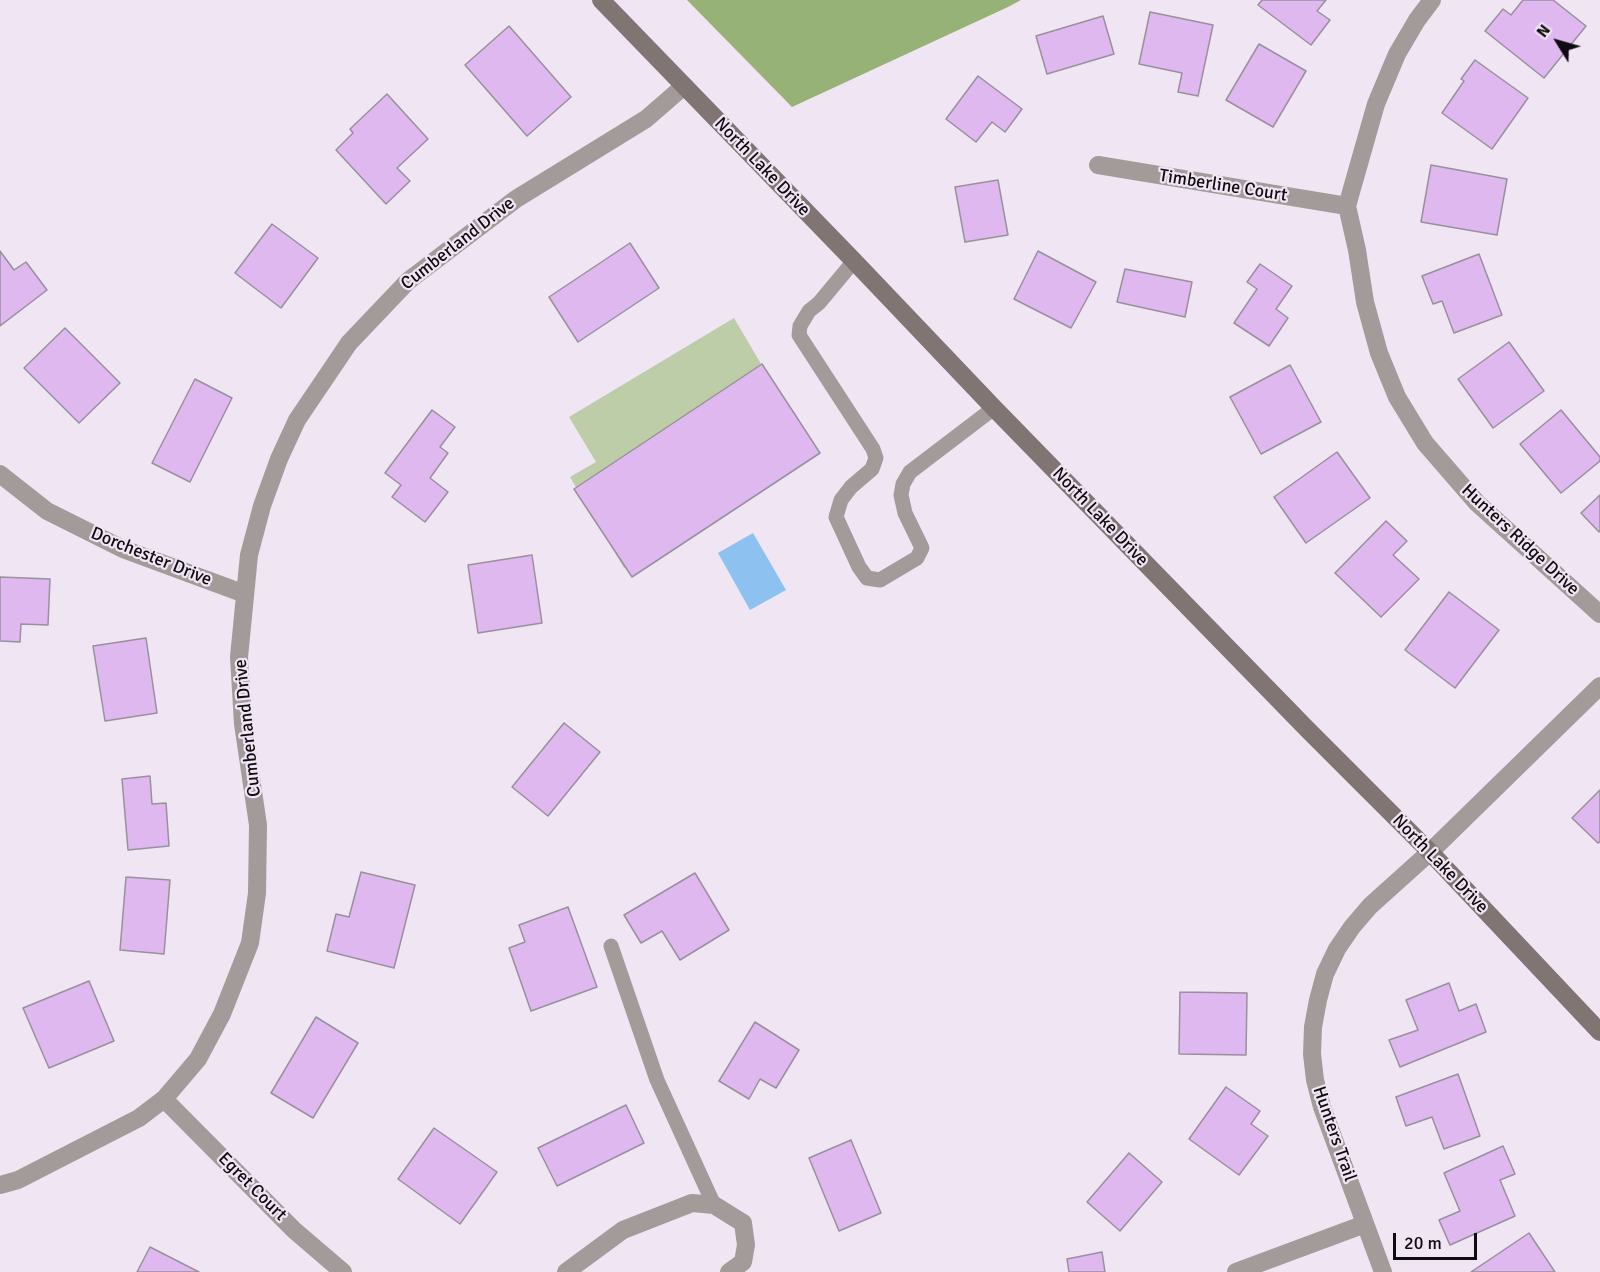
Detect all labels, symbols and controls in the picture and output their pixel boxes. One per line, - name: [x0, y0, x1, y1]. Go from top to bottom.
- north arrow: [1528, 12, 1588, 72]
- text: N: [1532, 21, 1555, 42]
- street label: North Lake Drive: [709, 113, 815, 221]
- street label: Timberline Court: [1157, 165, 1289, 207]
- street label: Cumberland Drive: [397, 193, 519, 295]
- street label: North Lake Drive: [1047, 463, 1153, 571]
- street label: Hunters Ridge Drive: [1457, 480, 1583, 600]
- street label: Dorchester Drive: [87, 523, 215, 591]
- street label: Cumberland Drive: [230, 658, 266, 798]
- street label: North Lake Drive: [1387, 810, 1493, 918]
- street label: Hunters Trail: [1308, 1084, 1360, 1184]
- street label: Egret Court: [213, 1148, 291, 1226]
- scale bar: [1396, 1221, 1480, 1259]
- text: 20 m: [1404, 1232, 1442, 1254]

